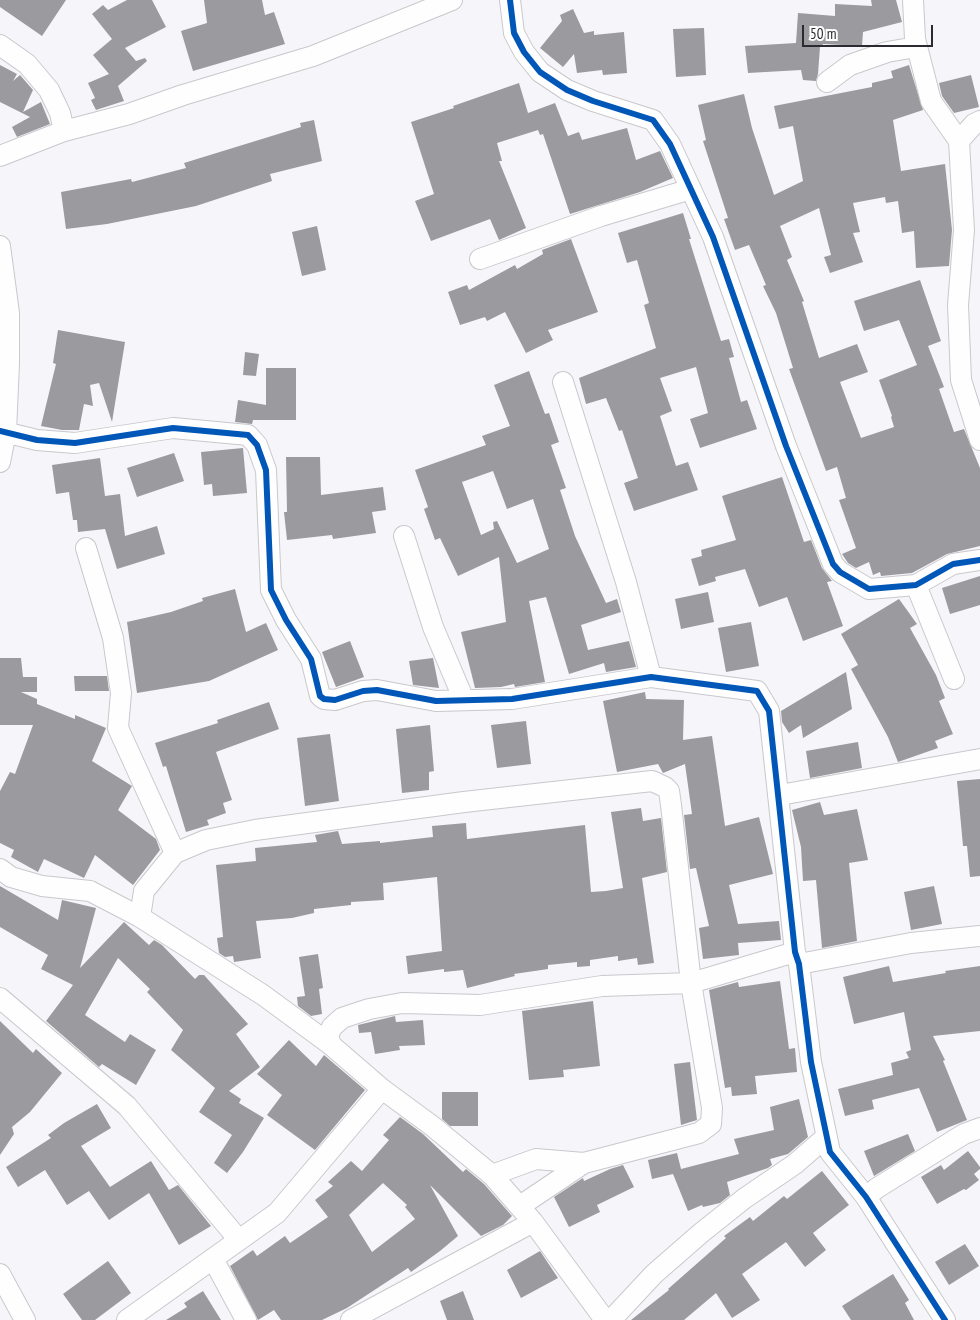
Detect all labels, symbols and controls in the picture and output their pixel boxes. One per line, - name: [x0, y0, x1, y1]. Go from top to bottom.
- scale bar: [805, 15, 936, 47]
- text: 50 m: [810, 24, 836, 43]

